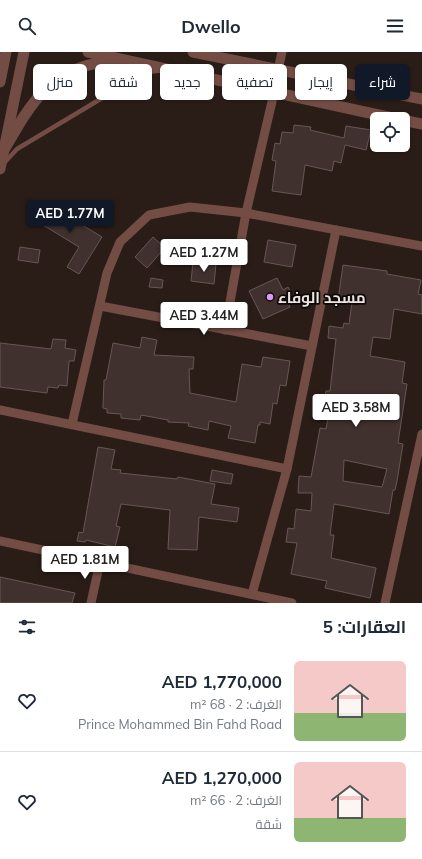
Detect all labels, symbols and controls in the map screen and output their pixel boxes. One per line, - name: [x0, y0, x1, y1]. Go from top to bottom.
- icon: search: [16, 15, 38, 37]
- text: Dwello: [181, 15, 241, 38]
- icon: menu: [384, 15, 406, 37]
- chip: منزل: [33, 64, 87, 100]
- chip: شقة: [95, 64, 152, 100]
- chip: جديد: [160, 64, 214, 100]
- chip: تصفية: [222, 64, 287, 100]
- chip: إيجار: [295, 64, 347, 100]
- chip: شراء: [355, 64, 410, 100]
- map controls: [370, 112, 410, 152]
- button: locate: [370, 112, 410, 152]
- pin: AED 1.77M: [24, 200, 116, 234]
- text: AED 1.77M: [36, 205, 104, 221]
- pin: AED 1.27M: [158, 239, 250, 273]
- text: AED 1.27M: [170, 244, 238, 260]
- place label: مسجد الوفاء: [278, 288, 366, 307]
- marker: مسجد الوفاء: [265, 292, 275, 302]
- pin: AED 3.44M: [158, 302, 250, 336]
- text: AED 3.44M: [170, 307, 238, 323]
- pin: AED 3.58M: [310, 394, 402, 428]
- text: AED 3.58M: [322, 399, 390, 415]
- pin: AED 1.81M: [39, 546, 131, 580]
- text: AED 1.81M: [51, 551, 119, 567]
- icon: filters: [16, 616, 38, 638]
- text: العقارات: 5: [323, 616, 406, 637]
- text: AED 1,770,000: [162, 671, 282, 692]
- icon: home: [326, 677, 374, 725]
- icon: heart: [16, 690, 38, 712]
- text: الغرف: 2 · 68 m²: [190, 696, 282, 712]
- text: Prince Mohammed Bin Fahd Road: [78, 716, 282, 732]
- text: AED 1,270,000: [162, 767, 282, 788]
- icon: home: [326, 778, 374, 826]
- icon: heart: [16, 791, 38, 813]
- text: الغرف: 2 · 66 m²: [190, 792, 282, 808]
- text: شقة: [255, 816, 282, 832]

